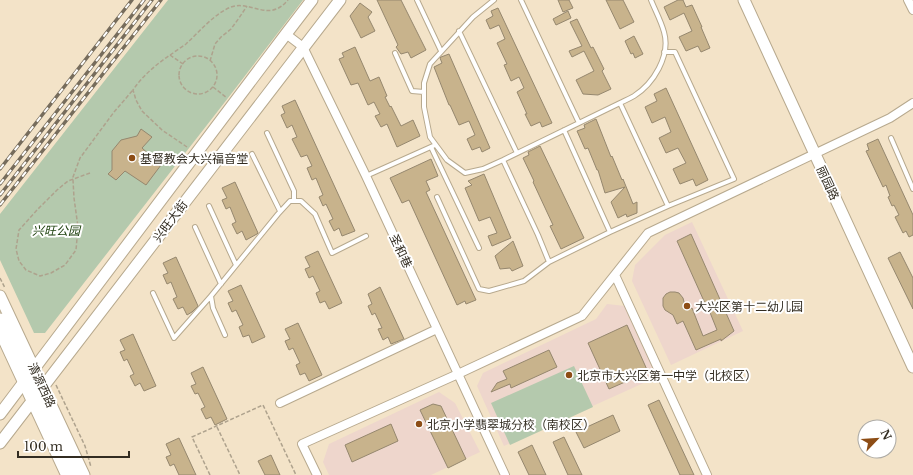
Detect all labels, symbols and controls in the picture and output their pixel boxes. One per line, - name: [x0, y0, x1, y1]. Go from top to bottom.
- place label: 基督教会大兴福音堂: [140, 151, 248, 166]
- marker: 基督教会大兴福音堂: [127, 153, 137, 163]
- street label: 丽园路: [814, 164, 842, 202]
- street label: 兴旺大街: [150, 197, 190, 245]
- park label: 兴旺公园: [32, 223, 82, 238]
- street label: 圣和巷: [387, 232, 415, 270]
- place label: 大兴区第十二幼儿园: [695, 299, 803, 314]
- marker: 大兴区第十二幼儿园: [682, 301, 692, 311]
- street label: 清源西路: [25, 360, 59, 410]
- place label: 北京市大兴区第一中学（北校区）: [577, 368, 757, 383]
- marker: 北京市大兴区第一中学（北校区）: [564, 370, 574, 380]
- place label: 北京小学翡翠城分校（南校区）: [427, 417, 595, 432]
- marker: 北京小学翡翠城分校（南校区）: [414, 419, 424, 429]
- north arrow: [857, 419, 897, 459]
- text: N: [878, 427, 895, 443]
- scale bar: [18, 433, 129, 459]
- text: 100 m: [24, 439, 63, 454]

